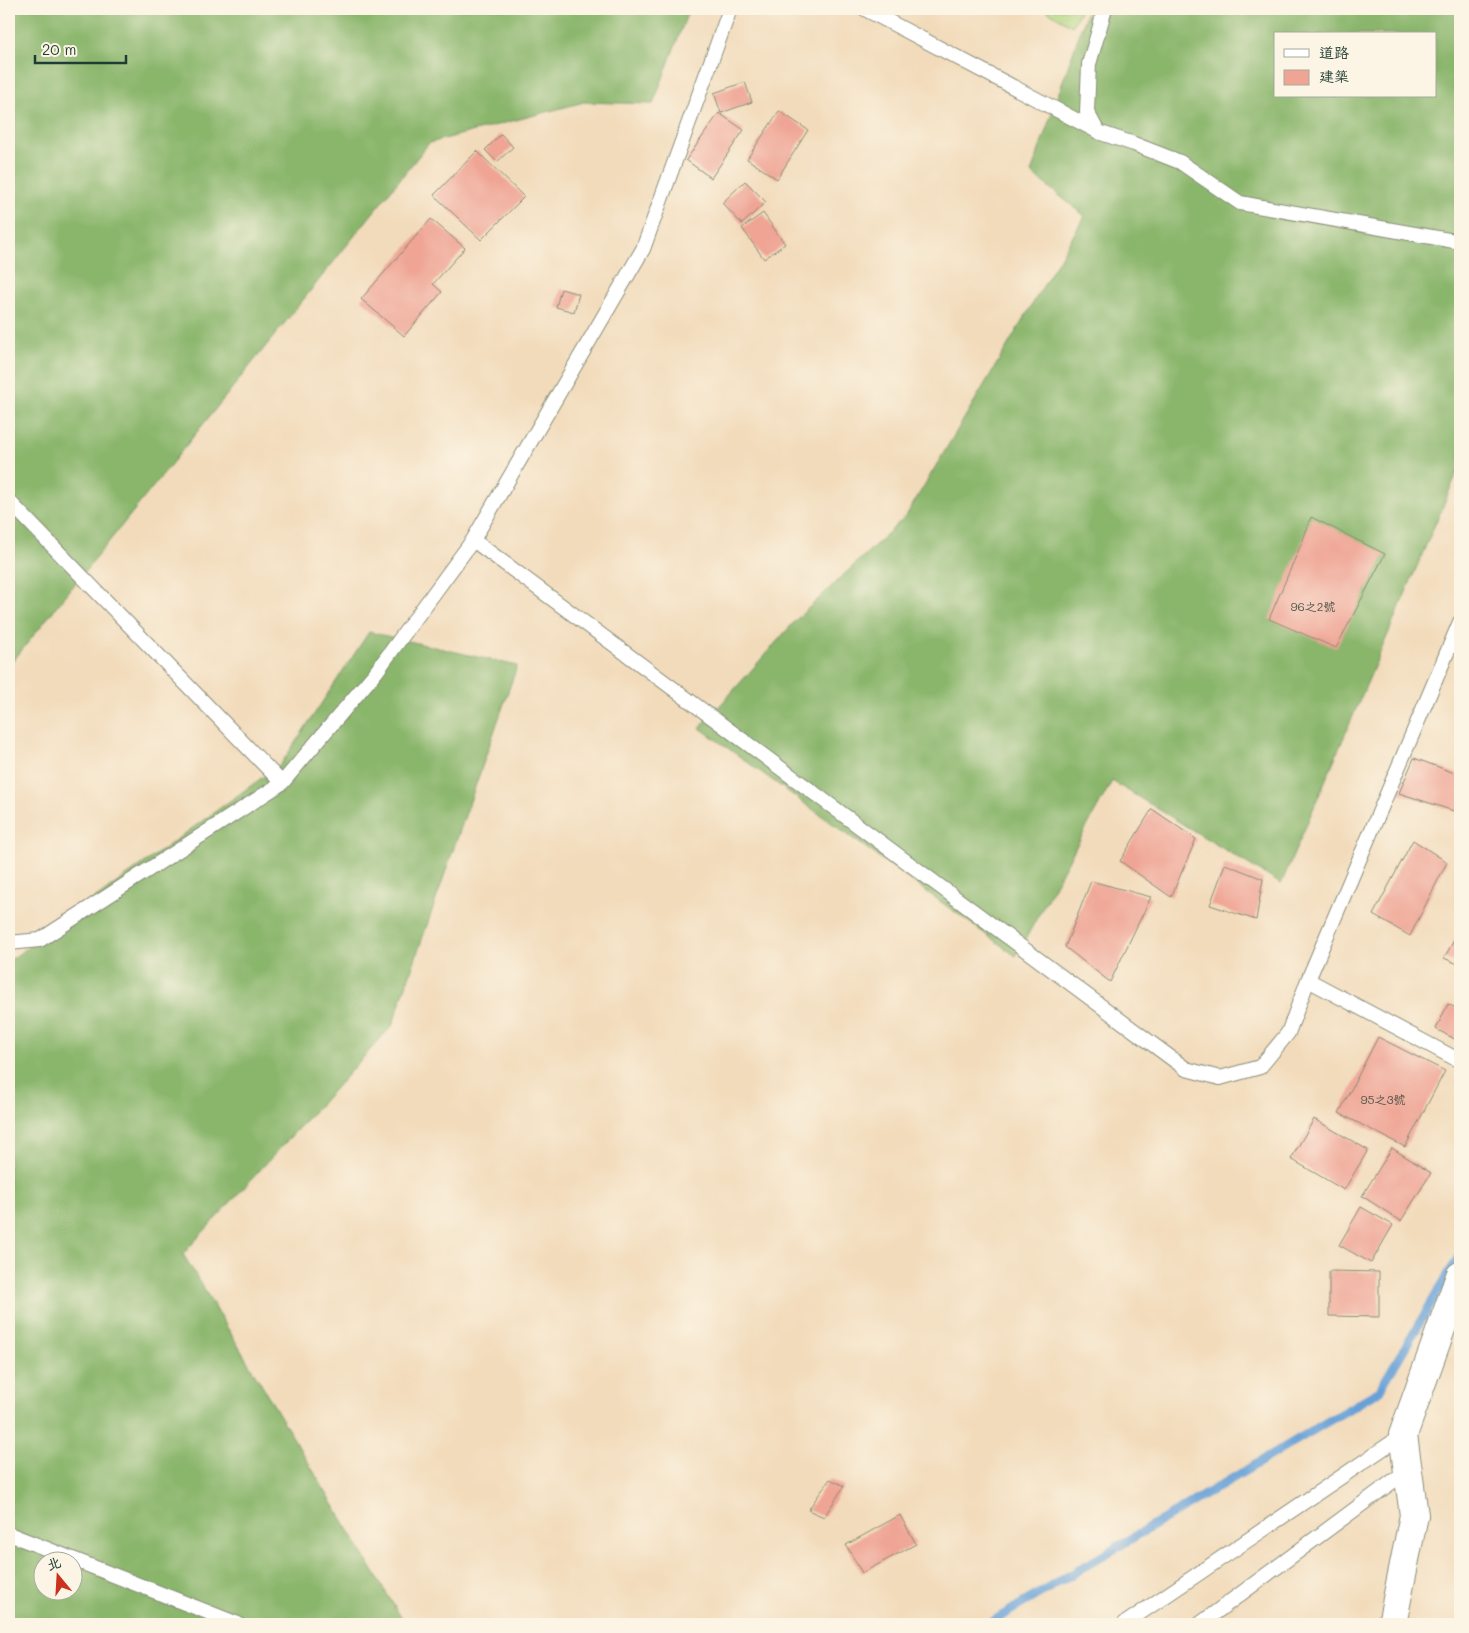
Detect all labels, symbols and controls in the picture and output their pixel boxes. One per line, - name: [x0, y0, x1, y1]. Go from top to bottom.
- scale bar: [35, 32, 126, 64]
- legend: [1274, 32, 1436, 98]
- text: 20 m: [42, 39, 76, 59]
- text: 道路: [1319, 42, 1349, 62]
- text: 建築: [1319, 66, 1349, 86]
- house number: 96之2號: [1290, 598, 1336, 614]
- house number: 95之3號: [1360, 1091, 1406, 1107]
- north arrow: [32, 1550, 82, 1600]
- text: 北: [44, 1552, 63, 1574]

